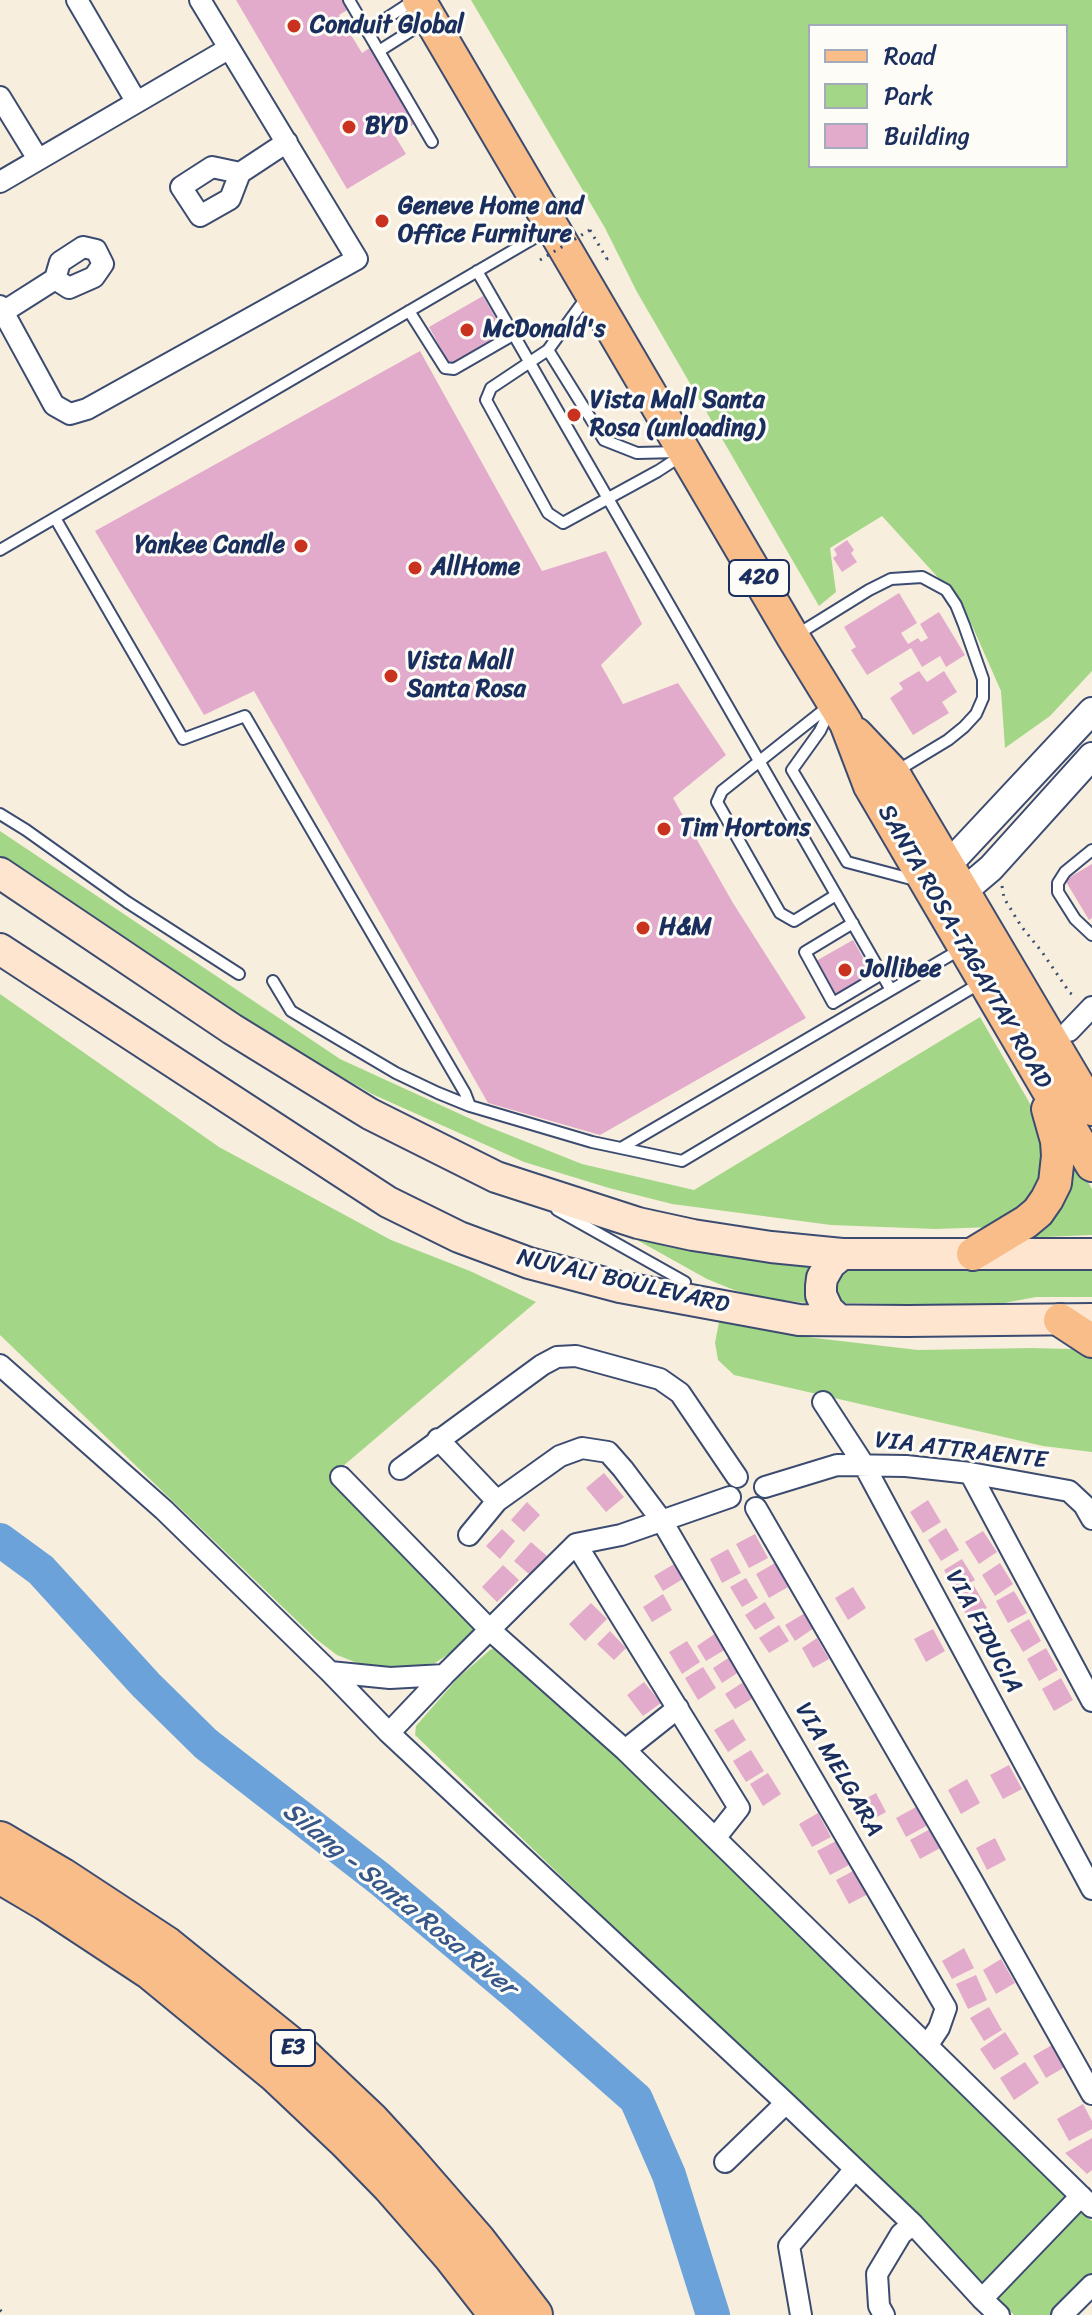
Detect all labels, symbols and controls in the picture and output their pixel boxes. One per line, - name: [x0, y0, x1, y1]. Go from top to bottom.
- place label: Conduit Global: [310, 12, 464, 40]
- marker: Conduit Global: [285, 17, 303, 35]
- legend: [808, 24, 1068, 168]
- text: Road: [884, 35, 935, 77]
- text: Park: [884, 75, 933, 117]
- place label: BYD: [365, 113, 408, 141]
- text: Building: [884, 115, 970, 157]
- marker: BYD: [340, 118, 358, 136]
- place label: Geneve Home and Office Furniture: [398, 193, 583, 249]
- marker: Geneve Home and Office Furniture: [373, 212, 391, 230]
- place label: McDonald's: [483, 316, 606, 344]
- marker: McDonald's: [458, 321, 476, 339]
- place label: Vista Mall Santa Rosa (unloading): [590, 387, 765, 443]
- marker: Vista Mall Santa Rosa (unloading): [565, 406, 583, 424]
- place label: Yankee Candle: [135, 532, 285, 560]
- marker: Yankee Candle: [292, 537, 310, 555]
- place label: AllHome: [431, 554, 520, 582]
- marker: AllHome: [406, 559, 424, 577]
- road number: 420: [729, 560, 789, 596]
- place label: Vista Mall Santa Rosa: [407, 648, 526, 704]
- marker: Vista Mall Santa Rosa: [382, 667, 400, 685]
- street label: SANTA ROSA-TAGAYTAY ROAD: [871, 800, 1057, 1094]
- place label: Tim Hortons: [680, 815, 810, 843]
- marker: Tim Hortons: [655, 820, 673, 838]
- place label: H&M: [659, 914, 712, 942]
- marker: H&M: [634, 919, 652, 937]
- place label: Jollibee: [861, 956, 941, 984]
- marker: Jollibee: [836, 961, 854, 979]
- street label: NUVALI BOULEVARD: [514, 1244, 732, 1320]
- street label: VIA ATTRAENTE: [873, 1426, 1049, 1476]
- street label: VIA FIDUCIA: [938, 1565, 1028, 1699]
- street label: VIA MELGARA: [788, 1698, 888, 1842]
- water label: Silang - Santa Rosa River: [276, 1796, 522, 2004]
- road number: E3: [271, 2030, 315, 2066]

